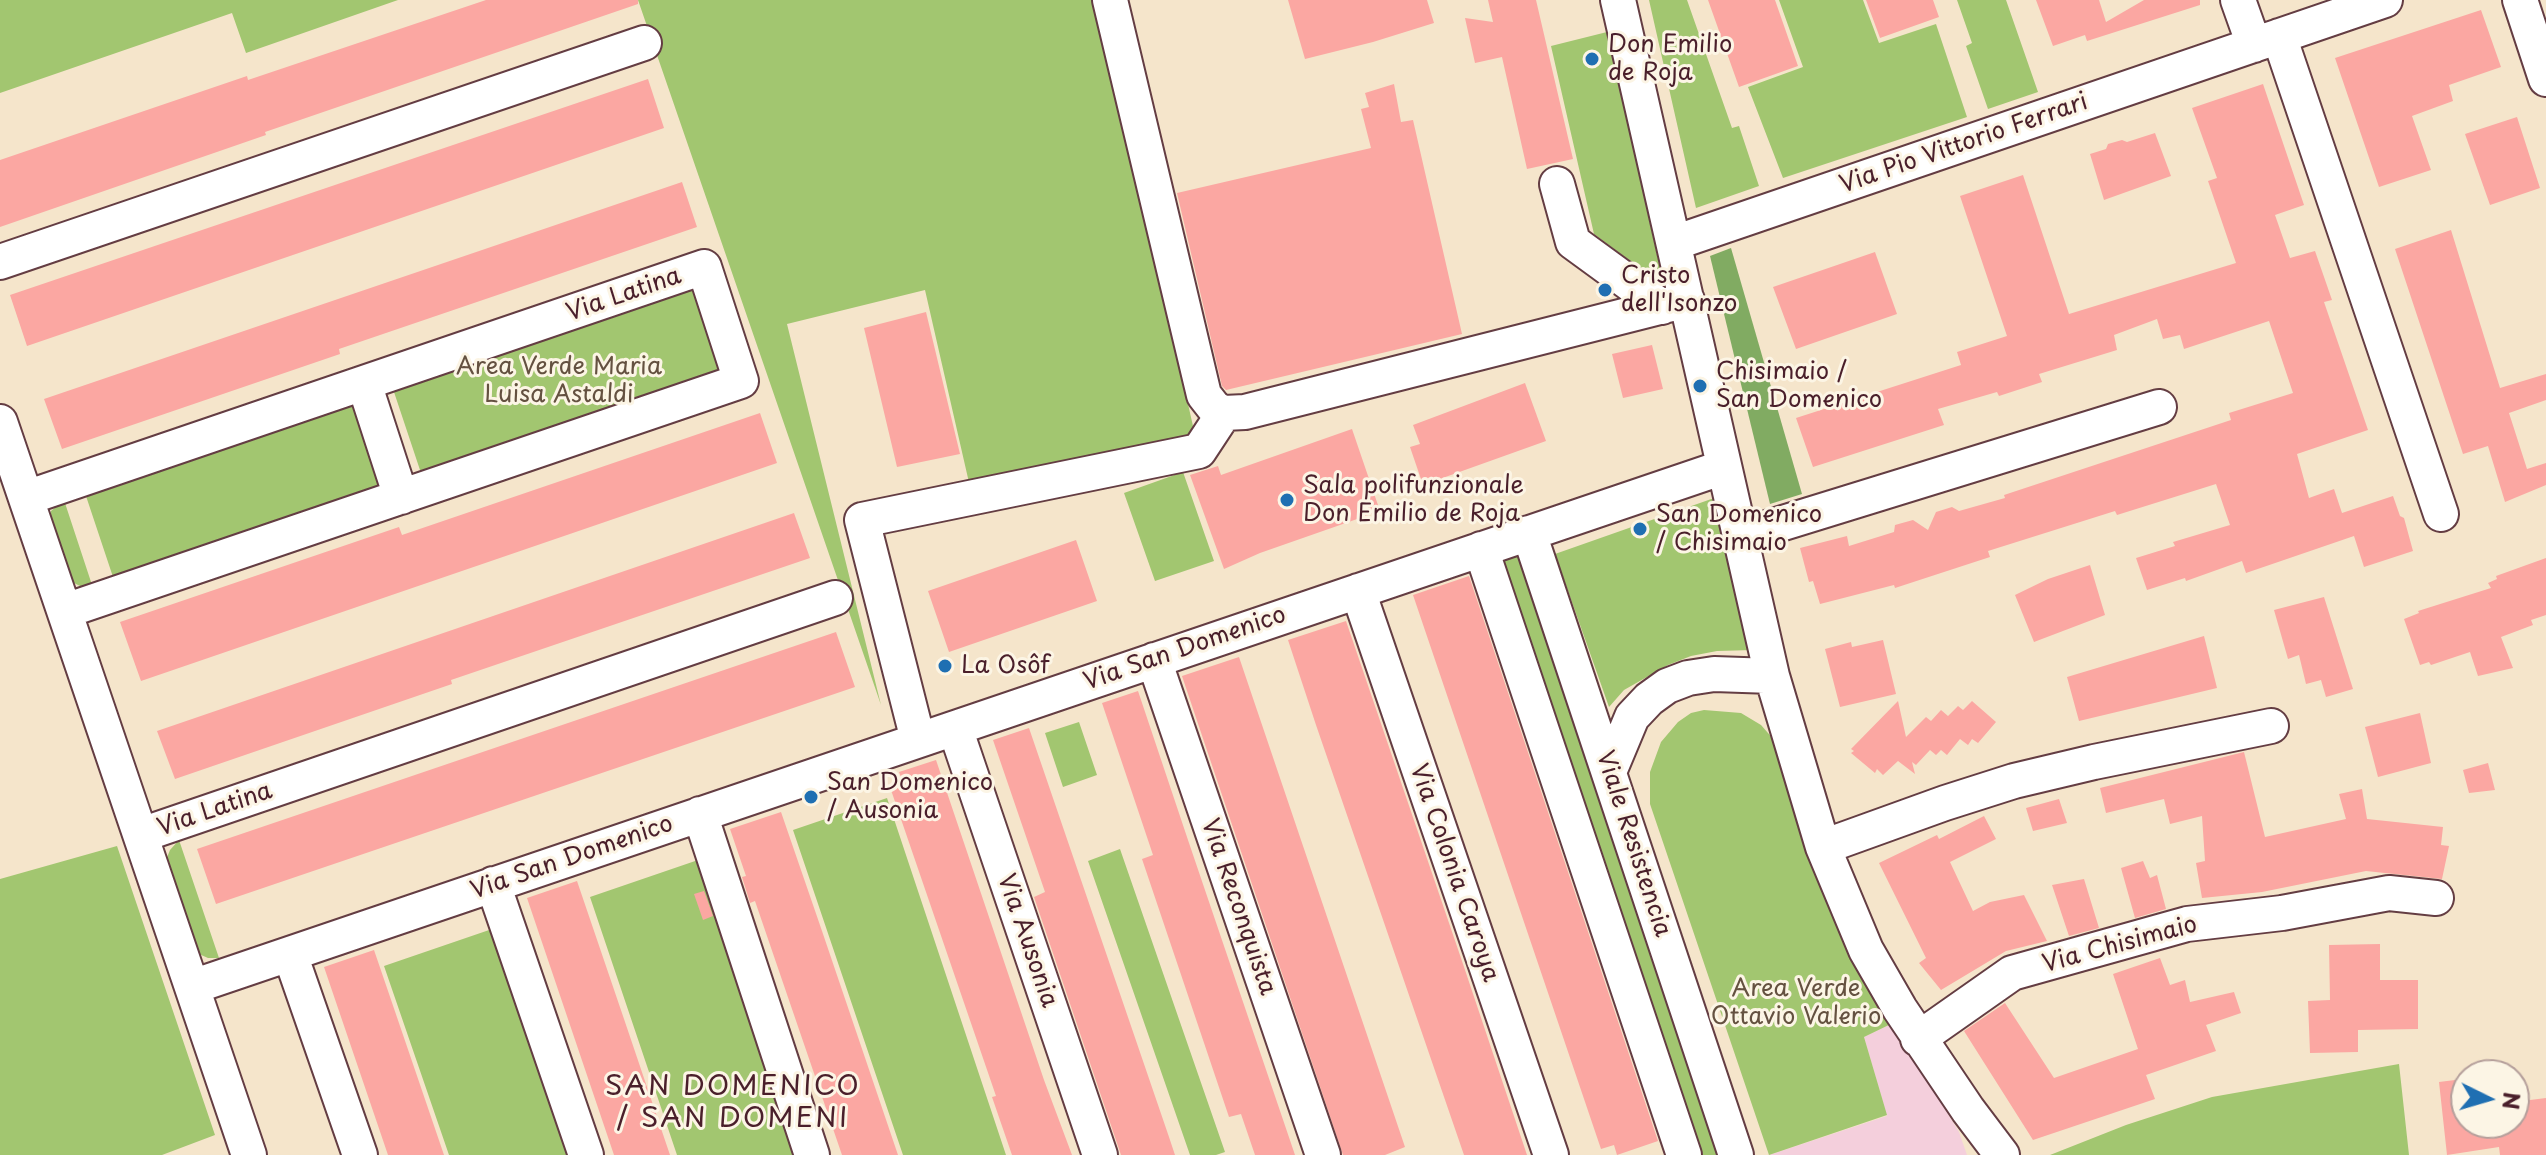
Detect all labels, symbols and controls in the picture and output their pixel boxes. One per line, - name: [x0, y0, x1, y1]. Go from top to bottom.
- place label: Don Emilio de Roja: [1608, 31, 1732, 87]
- marker: Don Emilio de Roja: [1583, 50, 1601, 68]
- street label: Via Pio Vittorio Ferrari: [1836, 88, 2092, 200]
- street label: Via Latina: [563, 262, 685, 328]
- place label: Cristo dell'Isonzo: [1621, 262, 1737, 318]
- marker: Cristo dell'Isonzo: [1596, 281, 1614, 299]
- park label: Area Verde Maria Luisa Astaldi: [456, 353, 662, 409]
- place label: Chisimaio / San Domenico: [1716, 358, 1882, 414]
- marker: Chisimaio / San Domenico: [1691, 377, 1709, 395]
- place label: Sala polifunzionale Don Emilio de Roja: [1303, 472, 1524, 528]
- marker: Sala polifunzionale Don Emilio de Roja: [1278, 491, 1296, 509]
- place label: San Domenico / Chisimaio: [1656, 501, 1822, 557]
- marker: San Domenico / Chisimaio: [1631, 520, 1649, 538]
- street label: Via San Domenico: [1080, 601, 1290, 697]
- place label: La Osôf: [961, 652, 1050, 680]
- marker: La Osôf: [936, 657, 954, 675]
- street label: Viale Resistencia: [1589, 747, 1677, 941]
- street label: Via Colonia Caroya: [1403, 760, 1505, 986]
- place label: San Domenico / Ausonia: [827, 769, 993, 825]
- street label: Via Latina: [154, 777, 276, 843]
- marker: San Domenico / Ausonia: [802, 788, 820, 806]
- street label: Via San Domenico: [467, 810, 677, 906]
- street label: Via Reconquista: [1194, 815, 1282, 999]
- street label: Via Ausonia: [991, 870, 1063, 1012]
- street label: Via Chisimaio: [2040, 911, 2200, 979]
- park label: Area Verde Ottavio Valerio: [1711, 975, 1881, 1031]
- north arrow: [2450, 1059, 2530, 1139]
- district label: SAN DOMENICO / SAN DOMENI: [606, 1070, 860, 1136]
- text: N: [2495, 1091, 2530, 1111]

